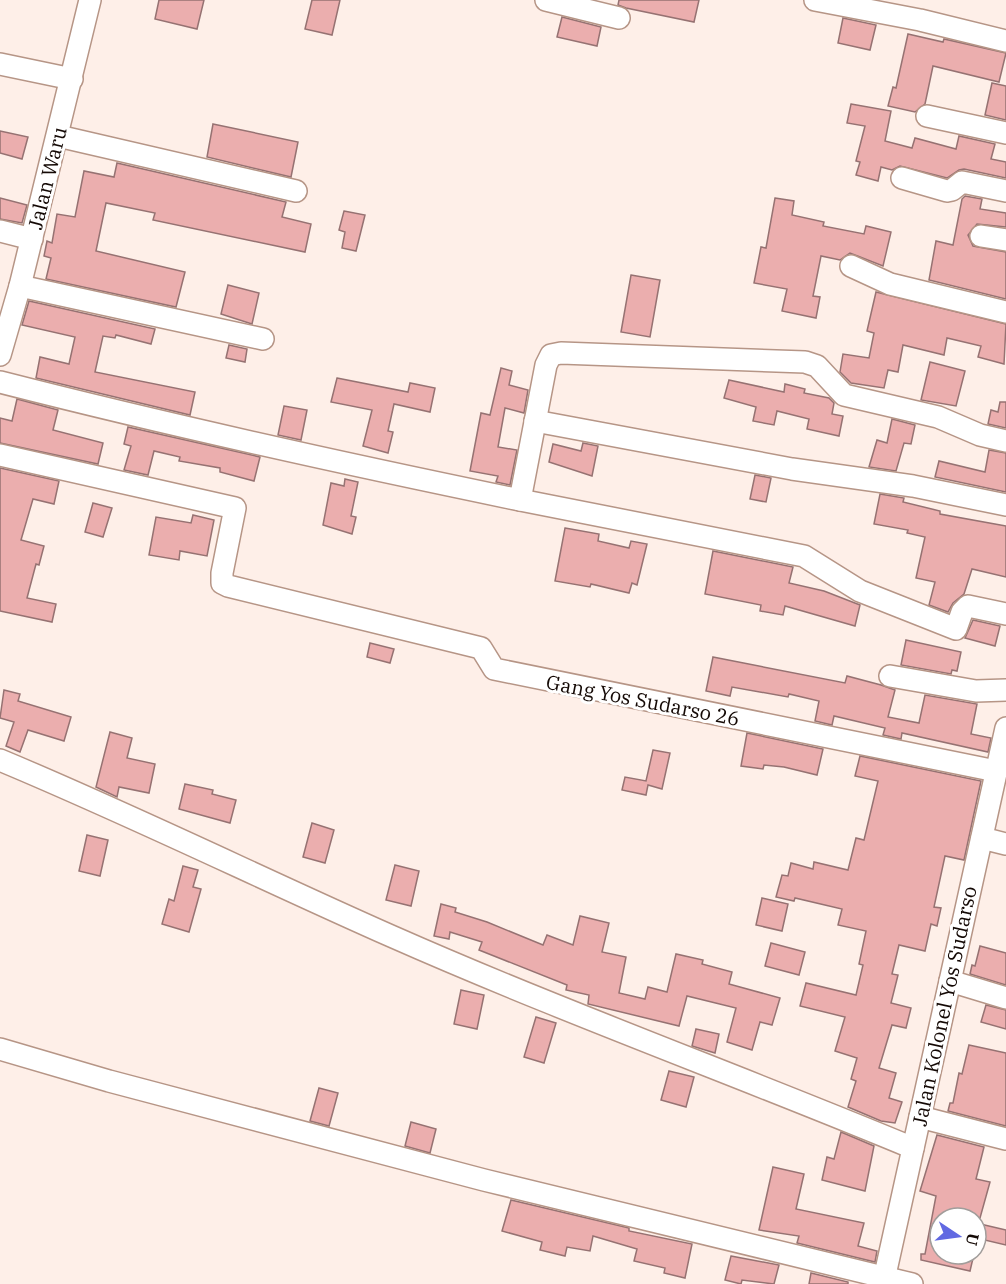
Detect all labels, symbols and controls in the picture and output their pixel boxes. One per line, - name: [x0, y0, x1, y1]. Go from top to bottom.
- street label: Jalan Waru: [21, 124, 73, 232]
- street label: Gang Yos Sudarso 26: [544, 668, 742, 732]
- street label: Jalan Kolonel Yos Sudarso: [905, 884, 983, 1128]
- north arrow: [928, 1206, 988, 1266]
- text: U: [961, 1231, 984, 1248]

